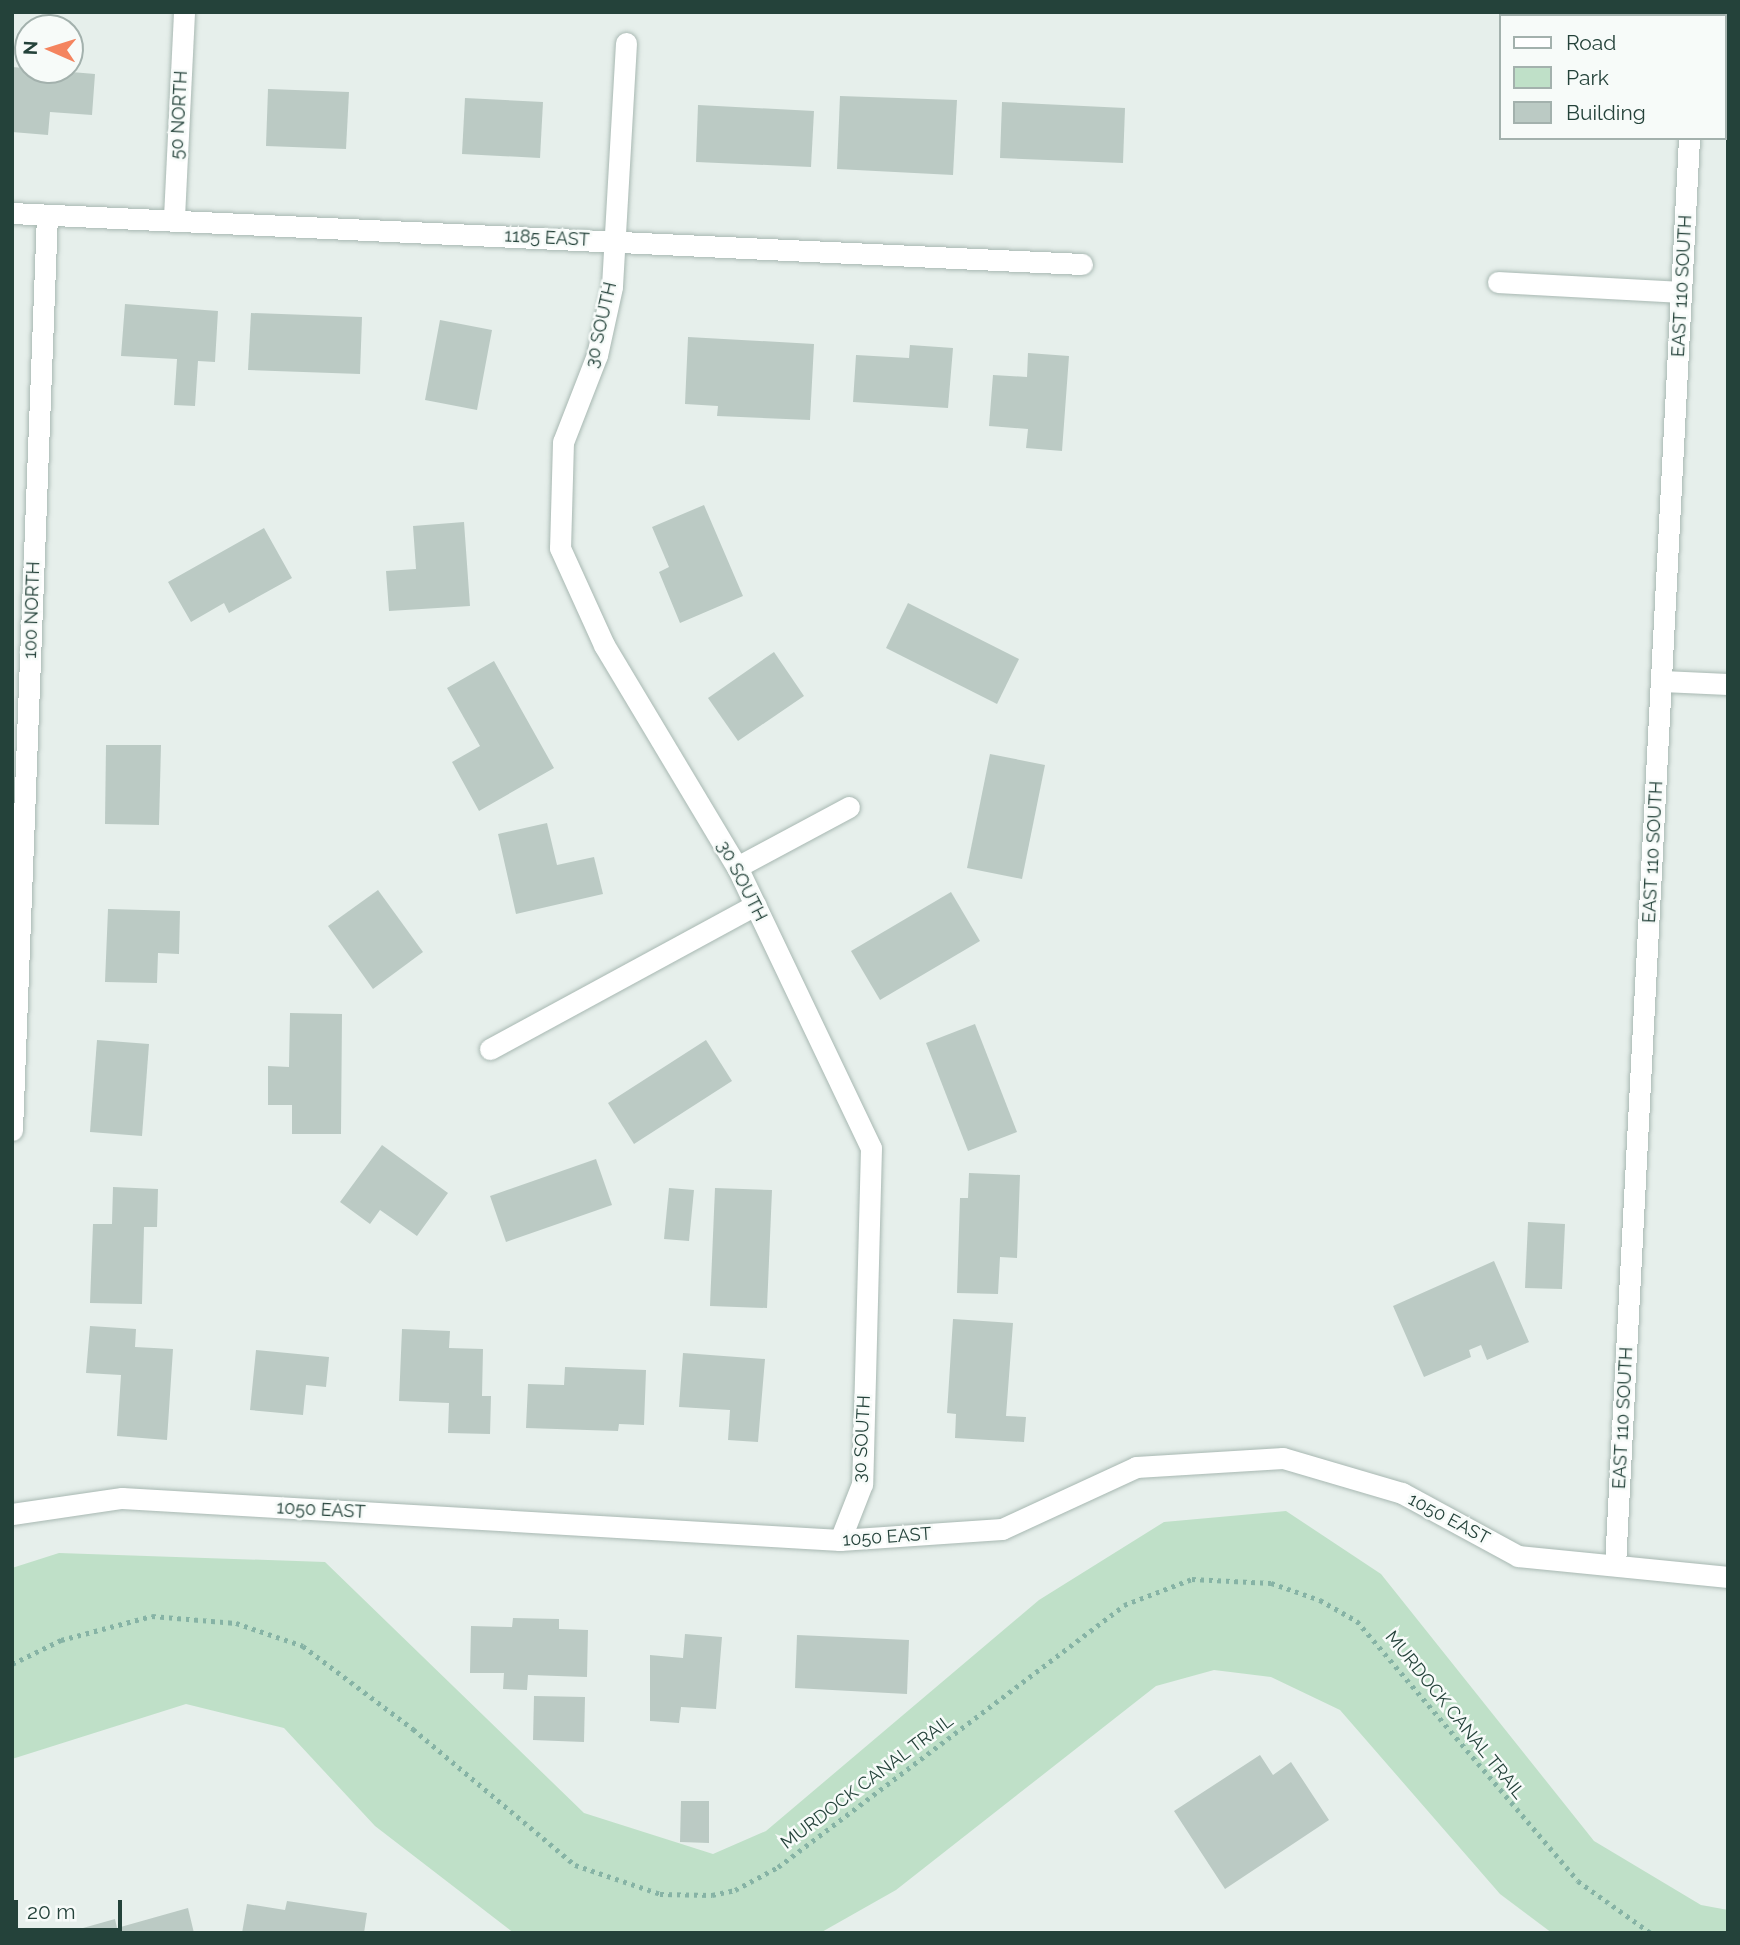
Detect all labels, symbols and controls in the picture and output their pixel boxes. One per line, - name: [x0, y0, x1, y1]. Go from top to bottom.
- north arrow: [14, 14, 84, 84]
- legend: [1498, 14, 1726, 140]
- text: Road: [1566, 30, 1616, 55]
- text: N: [19, 40, 41, 56]
- text: Park: [1566, 65, 1609, 90]
- street label: 50 NORTH: [166, 70, 192, 160]
- text: Building: [1566, 100, 1646, 125]
- street label: EAST 110 SOUTH: [1667, 214, 1697, 358]
- street label: 1185 EAST: [504, 225, 590, 251]
- street label: 30 SOUTH: [581, 280, 621, 370]
- street label: 100 NORTH: [20, 561, 44, 659]
- street label: EAST 110 SOUTH: [1638, 780, 1668, 924]
- street label: 30 SOUTH: [713, 837, 771, 925]
- street label: EAST 110 SOUTH: [1608, 1346, 1638, 1490]
- street label: 30 SOUTH: [849, 1395, 875, 1483]
- street label: 1050 EAST: [1405, 1489, 1493, 1549]
- street label: 1050 EAST: [276, 1497, 366, 1523]
- street label: 1050 EAST: [842, 1523, 932, 1551]
- street label: MURDOCK CANAL TRAIL: [1380, 1626, 1530, 1804]
- street label: MURDOCK CANAL TRAIL: [776, 1710, 958, 1854]
- scale bar: [18, 1885, 126, 1929]
- text: 20 m: [27, 1899, 75, 1924]

